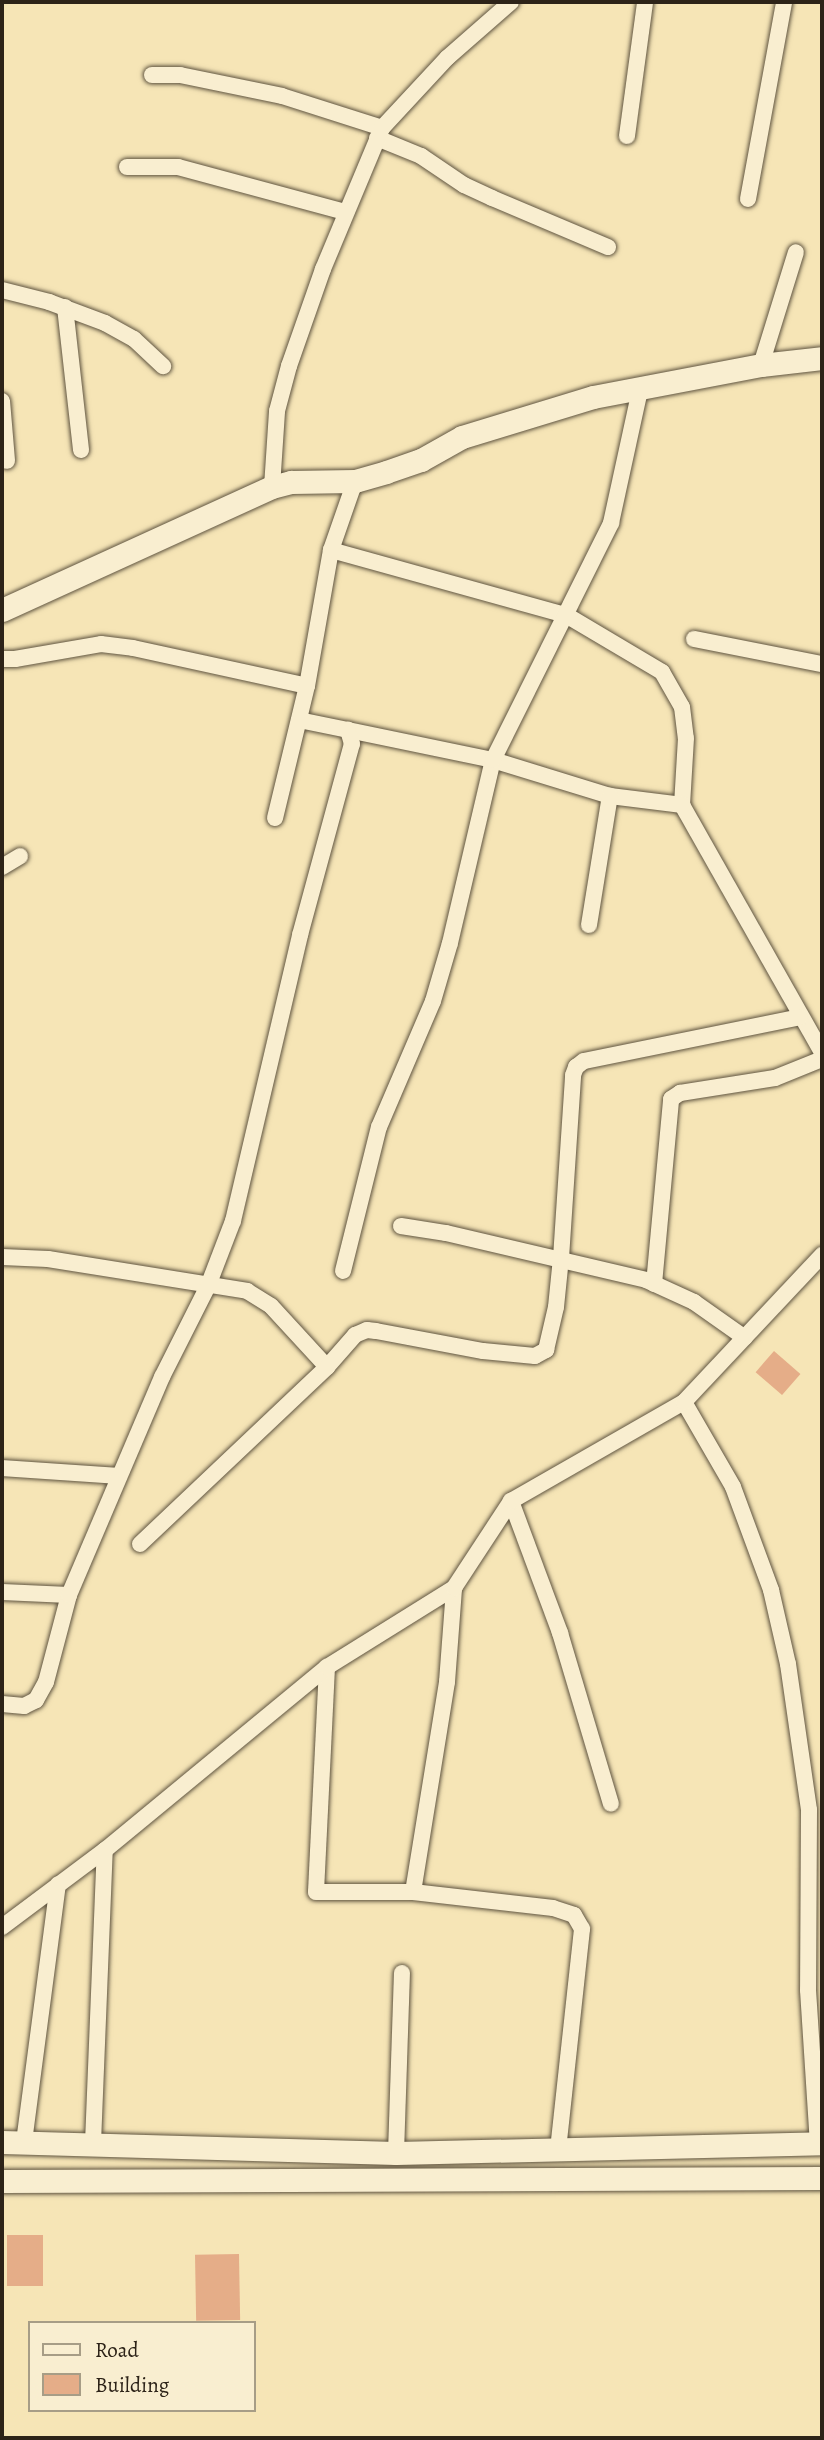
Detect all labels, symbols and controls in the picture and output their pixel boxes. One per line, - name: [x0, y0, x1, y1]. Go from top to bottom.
- legend: [28, 2321, 256, 2412]
- text: Road: [95, 2336, 139, 2364]
- text: Building: [95, 2371, 169, 2399]

